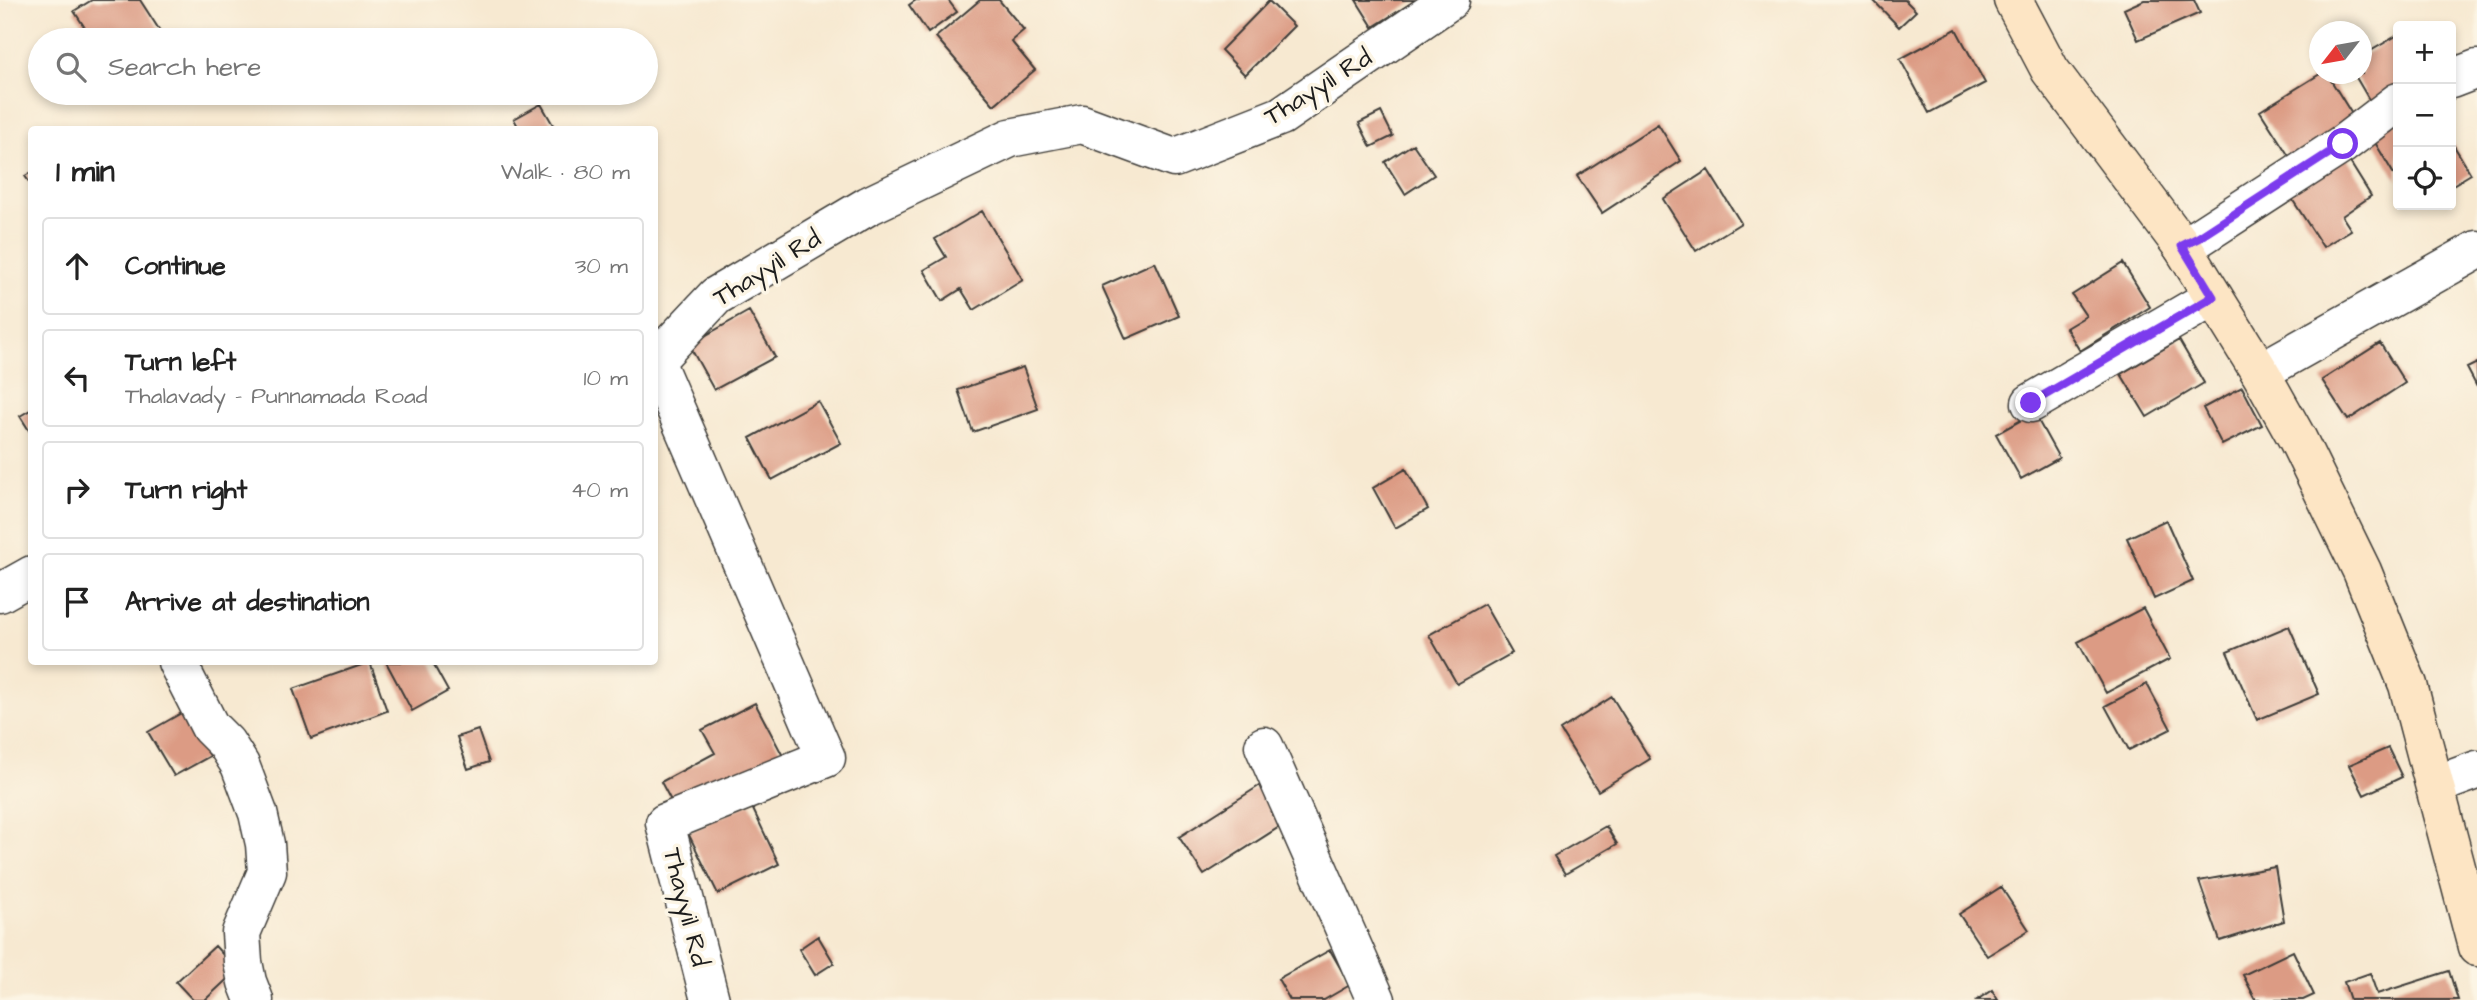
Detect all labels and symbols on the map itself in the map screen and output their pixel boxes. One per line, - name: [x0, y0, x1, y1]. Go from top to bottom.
- north arrow: [2309, 21, 2372, 84]
- street label: Thayyil Rd: [1257, 40, 1380, 136]
- route start: [2327, 128, 2358, 159]
- street label: Thayyil Rd: [706, 221, 829, 317]
- route end: [2015, 387, 2046, 418]
- street label: Thayyil Rd: [652, 844, 718, 971]

